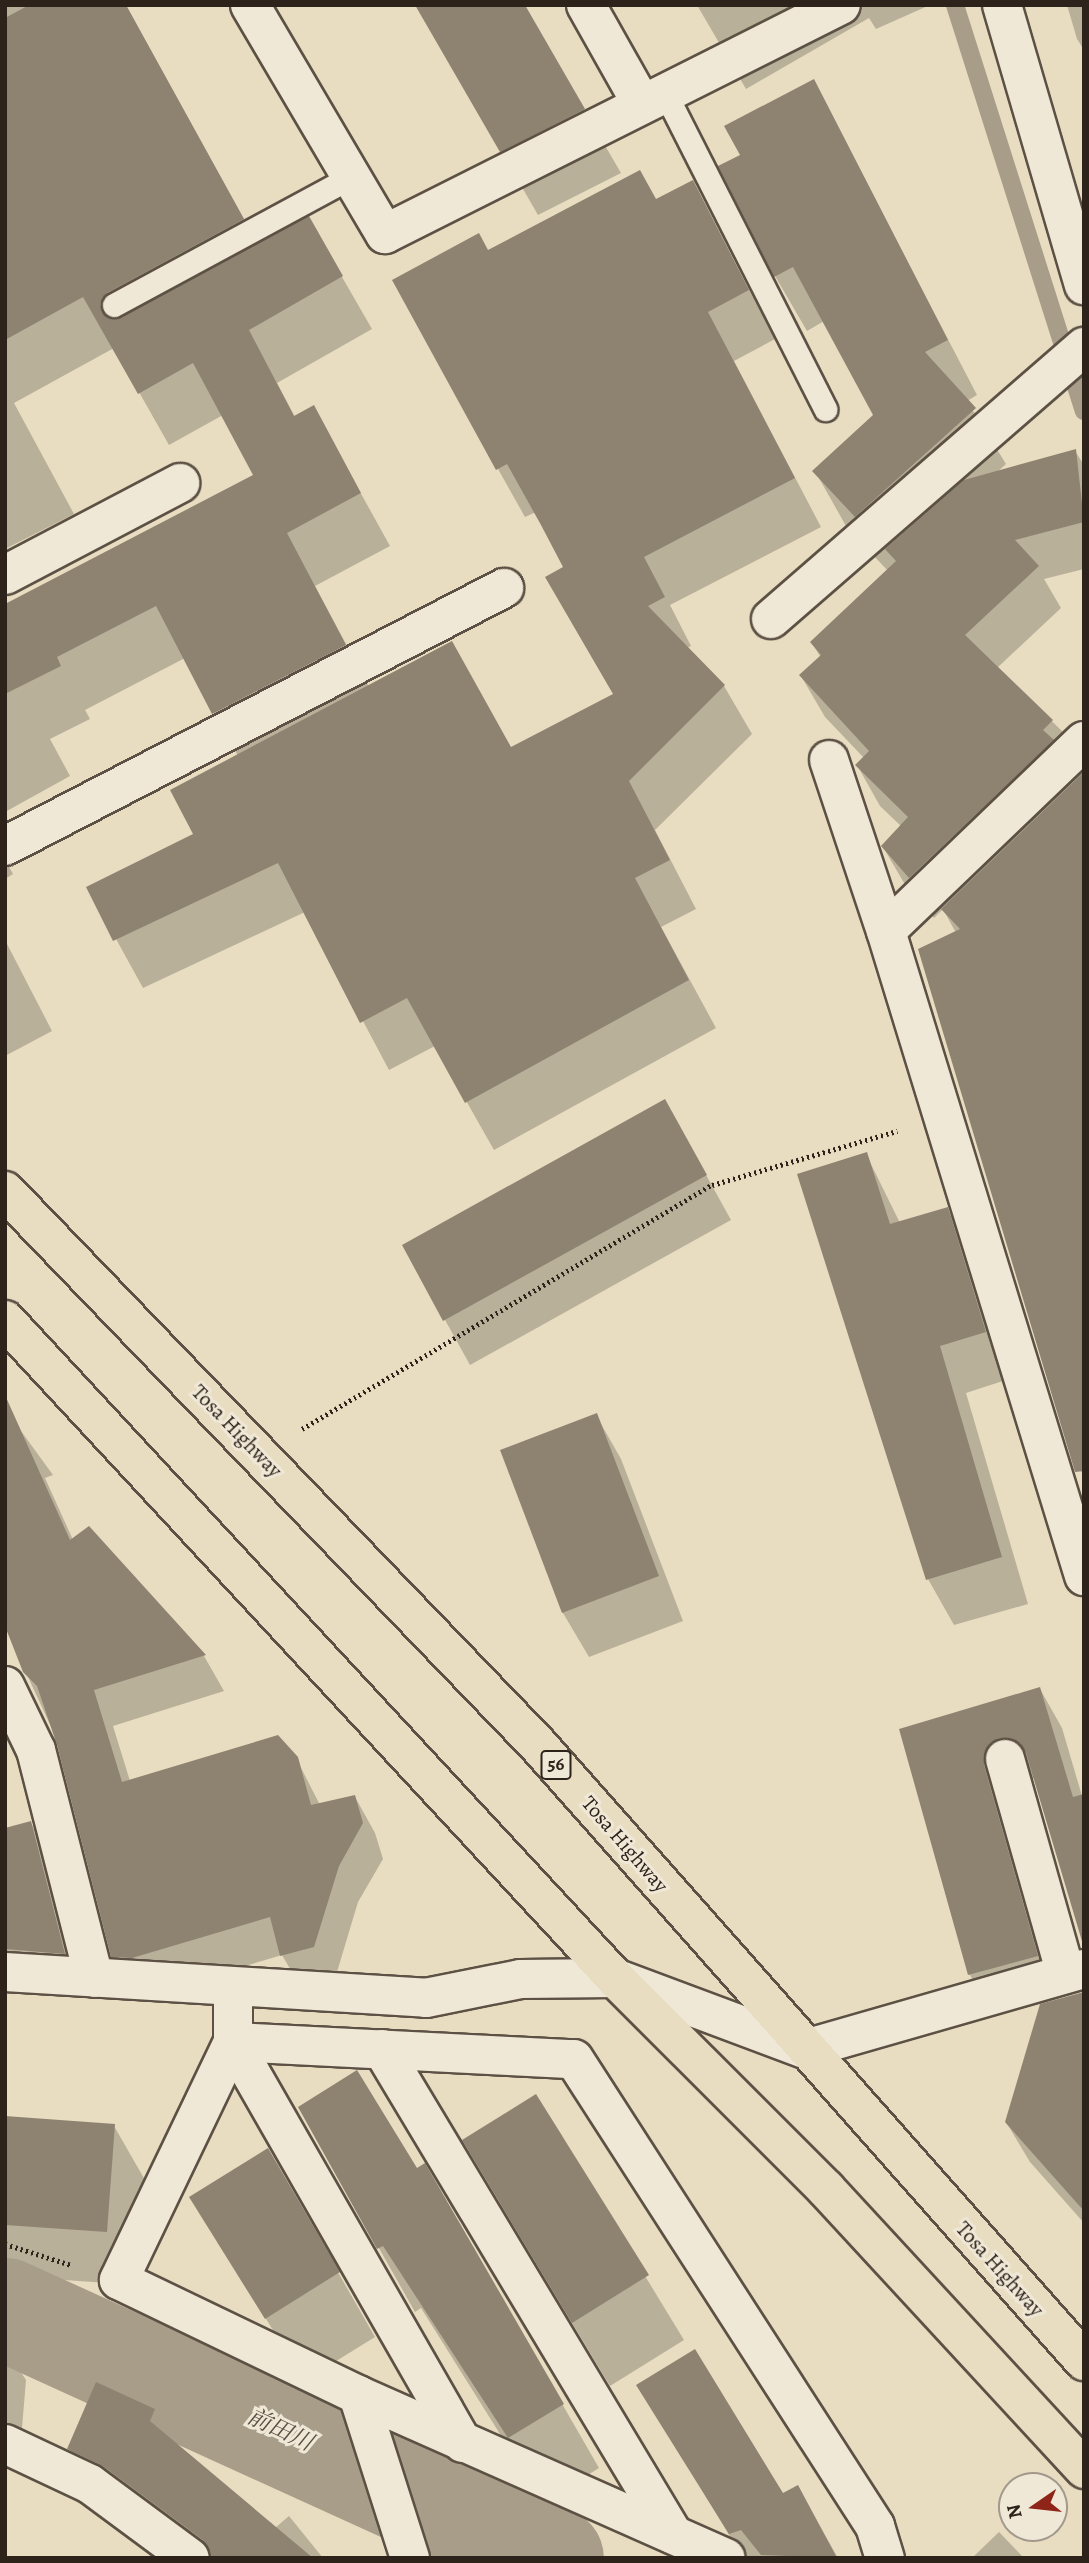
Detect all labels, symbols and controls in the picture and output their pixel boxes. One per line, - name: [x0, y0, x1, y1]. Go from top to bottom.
- street label: Tosa Highway: [187, 1379, 287, 1483]
- road number: 56: [540, 1750, 572, 1780]
- street label: Tosa Highway: [576, 1791, 674, 1897]
- street label: Tosa Highway: [951, 2216, 1049, 2322]
- water label: 前田川: [243, 2403, 317, 2457]
- north arrow: [998, 2472, 1068, 2542]
- text: N: [1000, 2502, 1029, 2521]

